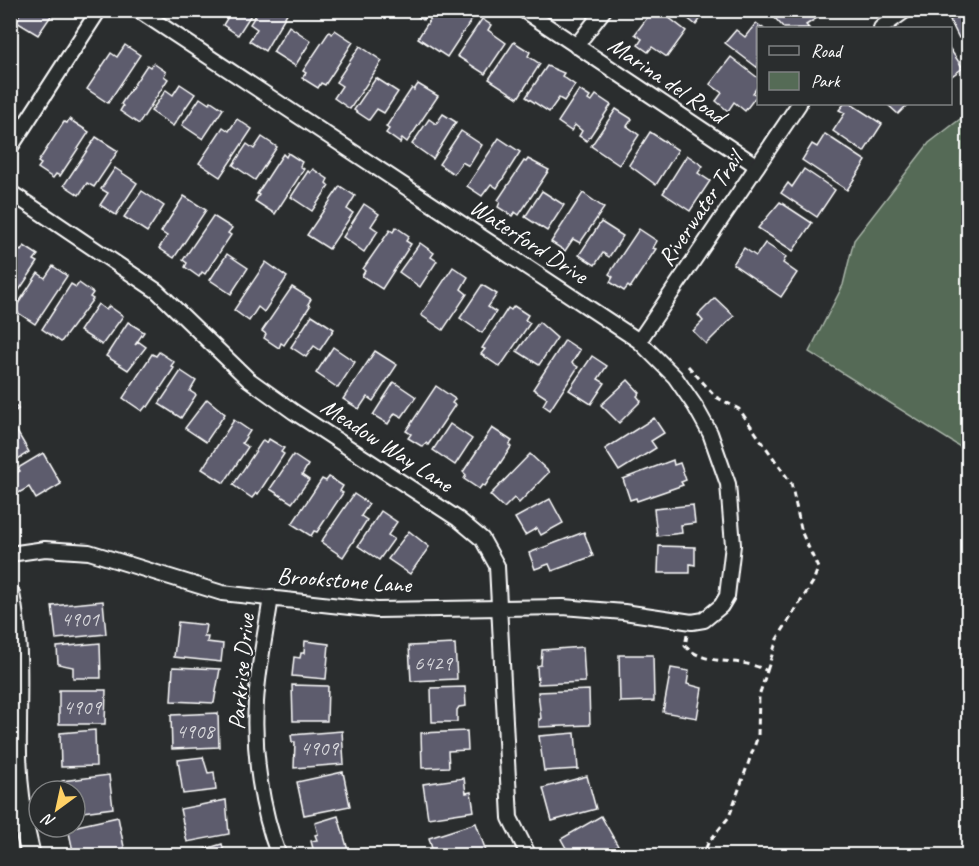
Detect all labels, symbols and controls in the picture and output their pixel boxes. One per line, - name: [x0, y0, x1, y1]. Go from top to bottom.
- legend: [757, 27, 952, 105]
- street label: Marina del Road: [603, 30, 734, 132]
- text: Road: [811, 40, 844, 62]
- text: Park: [811, 70, 841, 92]
- street label: Riverwater Trail: [651, 143, 751, 272]
- street label: Waterford Drive: [464, 192, 595, 291]
- street label: Meadow Way Lane: [315, 391, 460, 500]
- street label: Brookstone Lane: [276, 560, 414, 600]
- house number: 4901: [61, 606, 100, 632]
- street label: Parkrise Drive: [221, 611, 261, 731]
- house number: 6429: [414, 650, 453, 676]
- house number: 4909: [63, 694, 102, 720]
- house number: 4908: [176, 718, 216, 744]
- house number: 4909: [300, 735, 339, 761]
- north arrow: [27, 779, 87, 839]
- text: N: [37, 808, 59, 832]

